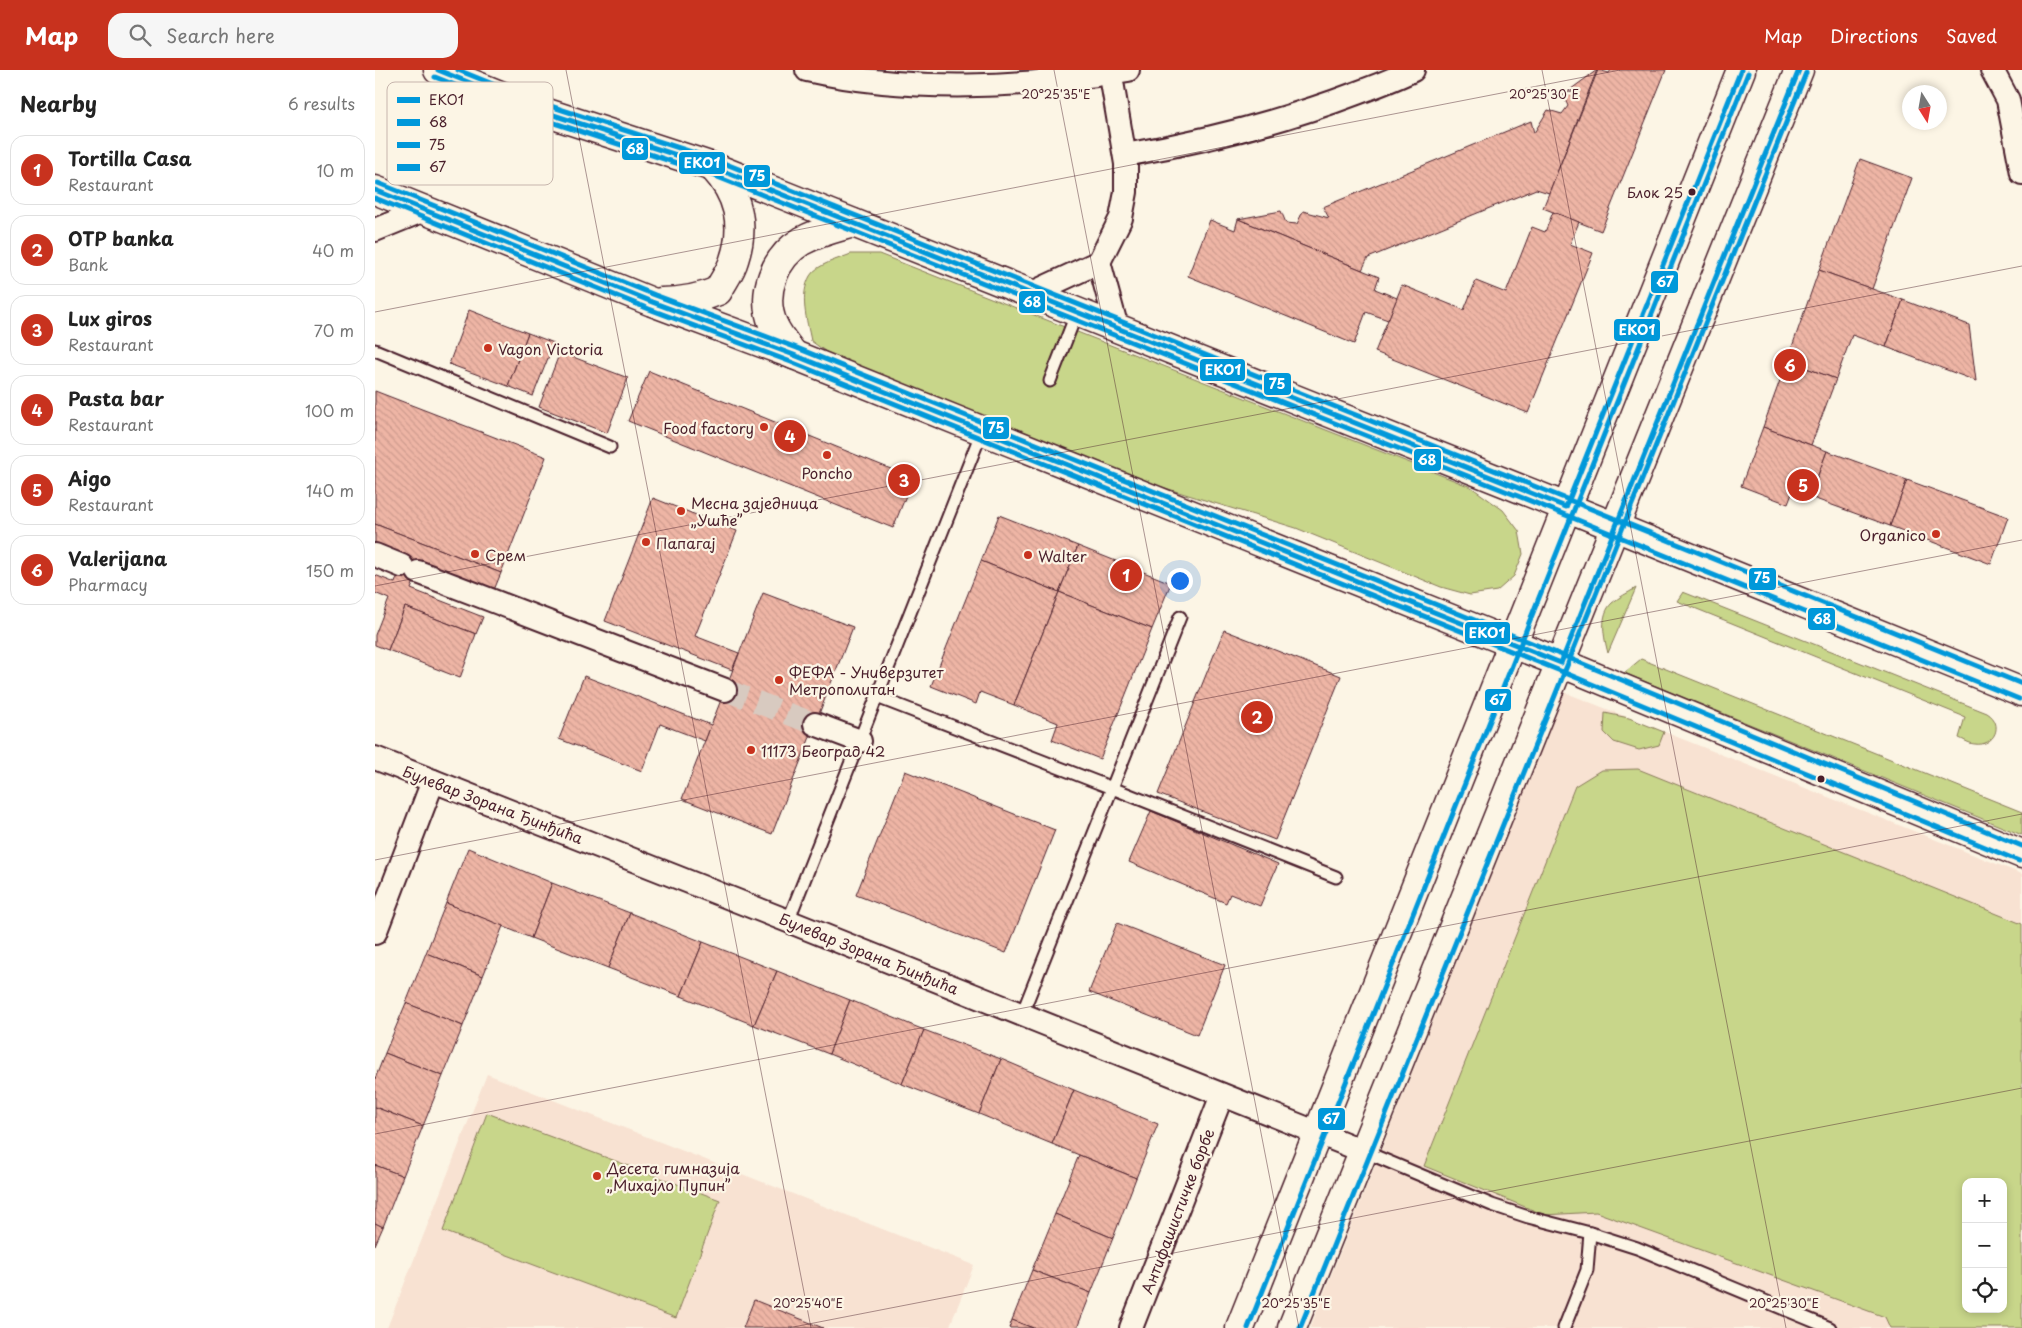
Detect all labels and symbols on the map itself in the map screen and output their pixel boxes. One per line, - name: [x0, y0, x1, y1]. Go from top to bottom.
- legend: [387, 82, 553, 185]
- text: 20°25'35"E: [1022, 85, 1090, 103]
- text: 20°25'30"E: [1509, 85, 1579, 103]
- north arrow: [1902, 85, 1947, 130]
- text: EKO1: [429, 89, 464, 110]
- text: 68: [429, 111, 447, 132]
- text: 75: [429, 134, 445, 155]
- line badge: 68: [621, 137, 649, 161]
- text: 68: [626, 138, 645, 159]
- line badge: EKO1: [678, 151, 726, 175]
- text: EKO1: [684, 152, 720, 173]
- text: 67: [429, 156, 446, 177]
- line badge: 75: [743, 164, 771, 188]
- text: 75: [749, 165, 765, 186]
- place label: Блок 25: [1627, 182, 1683, 203]
- marker: Блок 25: [1687, 187, 1697, 197]
- line badge: 67: [1650, 270, 1679, 294]
- text: 67: [1656, 271, 1675, 292]
- line badge: 68: [1018, 290, 1046, 314]
- text: 68: [1023, 291, 1042, 312]
- line badge: EKO1: [1613, 318, 1661, 342]
- text: EKO1: [1619, 319, 1655, 340]
- place label: Vagon Victoria: [498, 337, 604, 360]
- marker: Vagon Victoria: [482, 342, 494, 354]
- pin: 6: [1774, 346, 1806, 384]
- line badge: EKO1: [1199, 358, 1246, 382]
- text: EKO1: [1205, 359, 1241, 380]
- line badge: 75: [1263, 372, 1292, 396]
- text: 75: [1269, 373, 1285, 394]
- place label: Food factory: [663, 416, 754, 439]
- line badge: 75: [982, 416, 1010, 440]
- pin: 4: [774, 417, 806, 455]
- text: 75: [988, 417, 1004, 438]
- marker: Food factory: [758, 421, 770, 433]
- line badge: 68: [1413, 448, 1442, 472]
- marker: Poncho: [821, 449, 833, 461]
- text: 68: [1418, 449, 1437, 470]
- place label: Poncho: [801, 461, 853, 484]
- pin: 3: [888, 461, 920, 499]
- pin: 5: [1787, 466, 1819, 504]
- place label: Месна заједница „Ушће”: [691, 491, 819, 531]
- marker: Месна заједница „Ушће”: [675, 505, 687, 517]
- place label: Organico: [1859, 523, 1926, 546]
- marker: Organico: [1930, 528, 1942, 540]
- place label: Папагај: [656, 531, 716, 554]
- marker: Папагај: [640, 536, 652, 548]
- place label: Срем: [485, 543, 526, 566]
- place label: Walter: [1038, 544, 1087, 567]
- marker: Срем: [469, 548, 481, 560]
- marker: Walter: [1022, 549, 1034, 561]
- pin: 1: [1110, 556, 1142, 594]
- line badge: 75: [1748, 567, 1777, 591]
- text: 75: [1754, 567, 1770, 588]
- your location: [1167, 568, 1193, 594]
- line badge: 68: [1807, 607, 1836, 631]
- text: 68: [1813, 608, 1832, 629]
- line badge: EKO1: [1464, 621, 1511, 645]
- text: EKO1: [1469, 622, 1505, 643]
- place label: ФЕФА - Универзитет Метрополитан: [789, 660, 944, 700]
- marker: ФЕФА - Универзитет Метрополитан: [773, 674, 785, 686]
- line badge: 67: [1484, 688, 1512, 712]
- text: 67: [1489, 689, 1508, 710]
- pin: 2: [1241, 698, 1273, 736]
- place label: 11173 Београд 42: [761, 739, 885, 762]
- marker: 11173 Београд 42: [745, 744, 757, 756]
- street label: Булевар Зорана Ђинђића: [399, 759, 587, 849]
- unlabelled marker: [1816, 774, 1826, 784]
- street label: Булевар Зорана Ђинђића: [776, 906, 963, 1000]
- line badge: 67: [1317, 1107, 1346, 1131]
- text: 67: [1322, 1108, 1341, 1129]
- street label: Антифашистичке борбе: [1135, 1125, 1219, 1297]
- place label: Десета гимназија „Михајло Пупин”: [606, 1156, 740, 1196]
- marker: Десета гимназија „Михајло Пупин”: [591, 1170, 603, 1182]
- text: 20°25'40"E: [773, 1294, 843, 1312]
- text: 20°25'35"E: [1262, 1294, 1330, 1312]
- text: 20°25'30"E: [1749, 1294, 1819, 1312]

